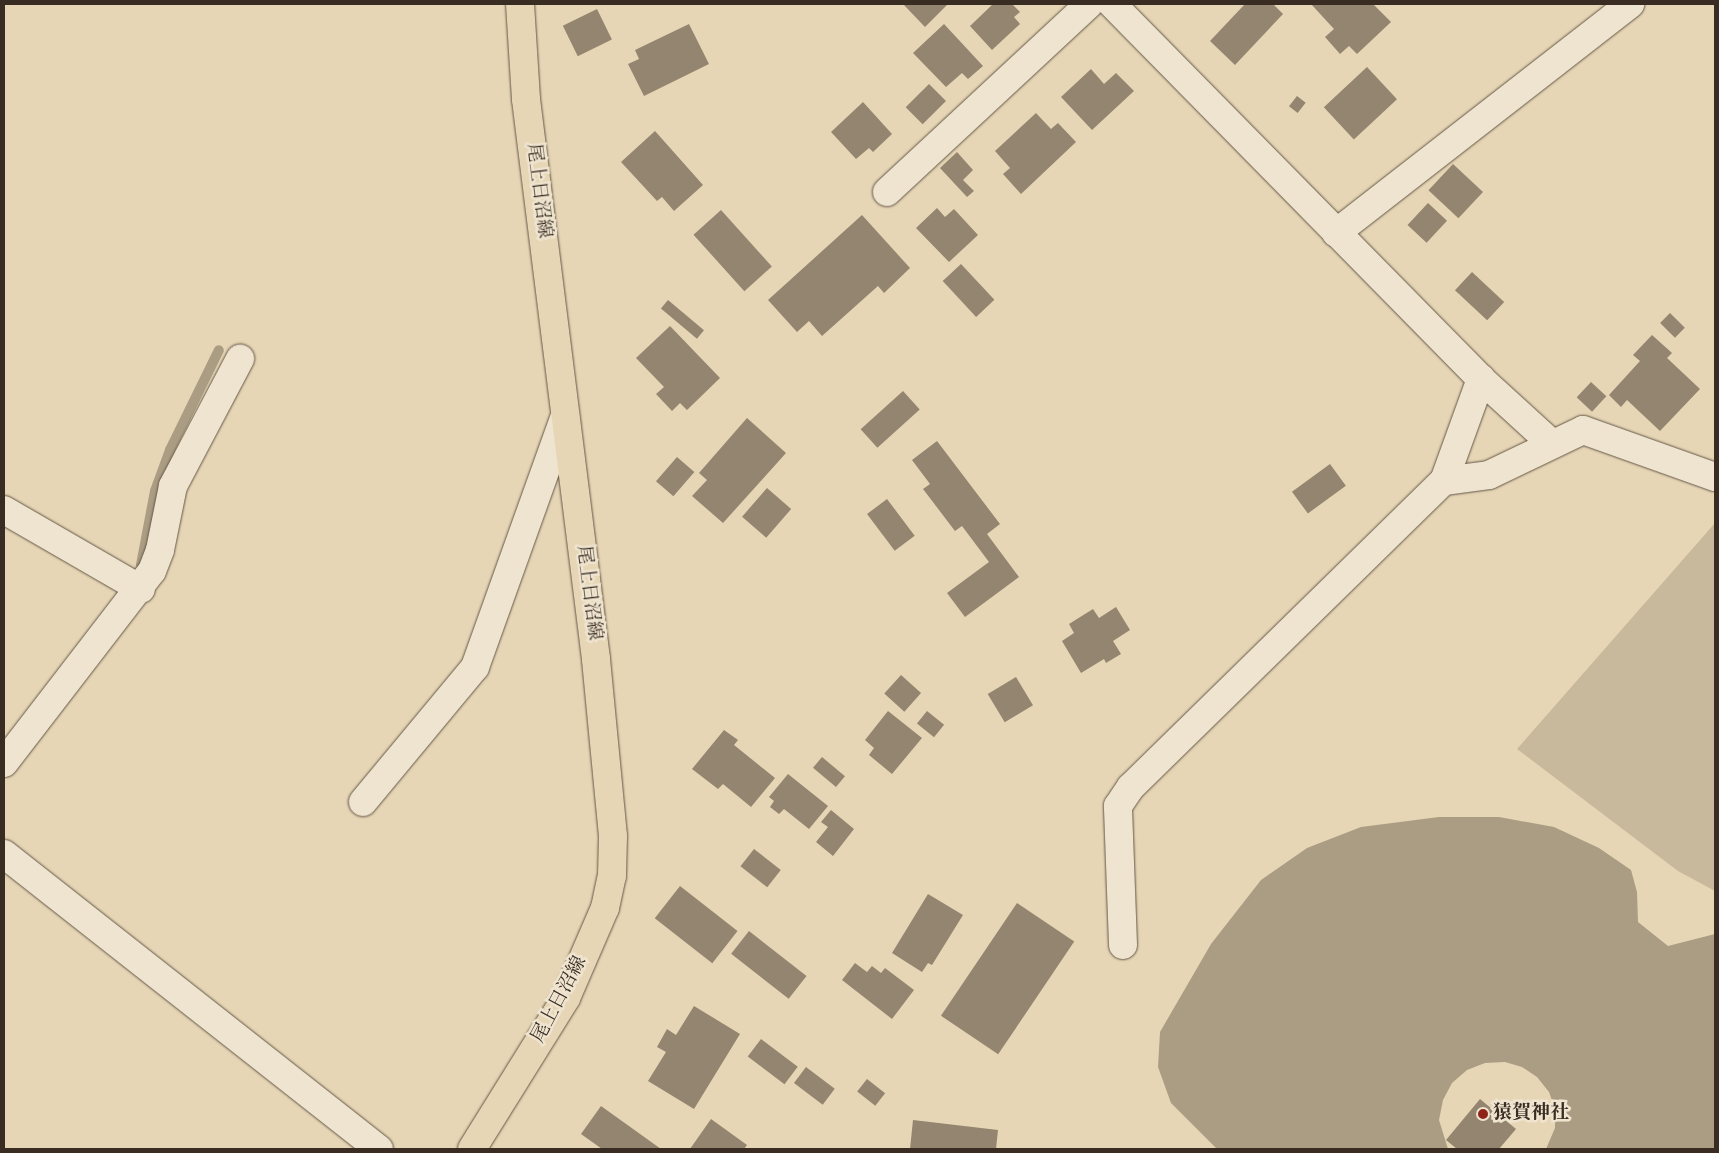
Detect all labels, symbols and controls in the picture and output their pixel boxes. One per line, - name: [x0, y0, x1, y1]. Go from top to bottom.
- street label: 尾上日沼線: [521, 142, 555, 240]
- street label: 尾上日沼線: [571, 544, 605, 642]
- street label: 尾上日沼線: [528, 953, 592, 1047]
- place label: 猿賀神社: [1493, 1103, 1569, 1125]
- marker: 猿賀神社: [1477, 1108, 1489, 1120]

